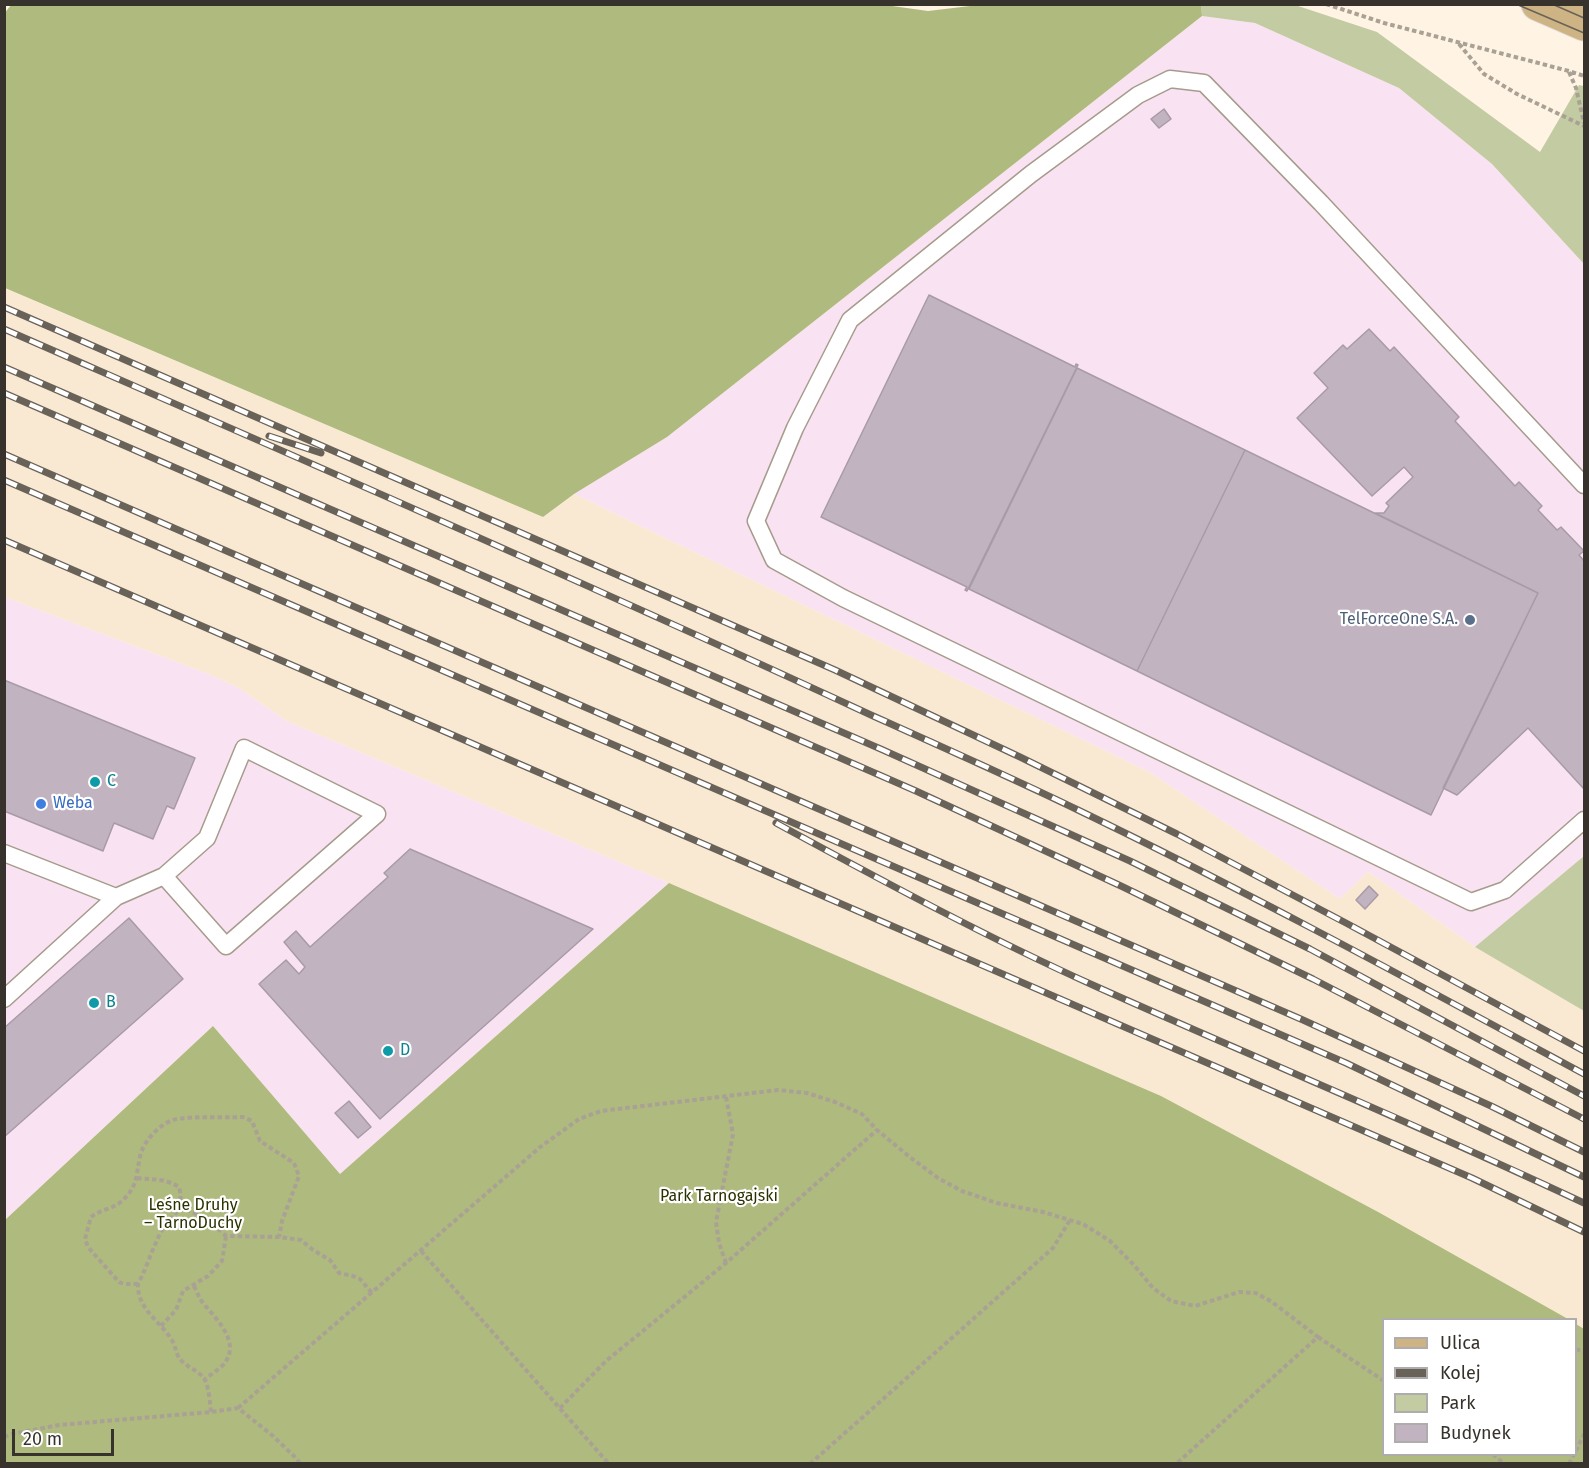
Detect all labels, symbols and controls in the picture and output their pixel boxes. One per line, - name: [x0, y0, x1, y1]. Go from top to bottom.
- place label: TelForceOne S.A.: [1340, 610, 1458, 630]
- marker: TelForceOne S.A.: [1463, 613, 1477, 627]
- place label: C: [107, 772, 116, 792]
- marker: C: [88, 775, 102, 789]
- place label: Weba: [53, 794, 93, 814]
- marker: Weba: [34, 797, 48, 811]
- place label: B: [106, 993, 116, 1013]
- marker: B: [87, 996, 101, 1010]
- place label: D: [400, 1041, 410, 1061]
- marker: D: [381, 1044, 395, 1058]
- park label: Park Tarnogajski: [660, 1187, 778, 1207]
- park label: Leśne Druhy – TarnoDuchy: [144, 1196, 242, 1234]
- legend: [1382, 1318, 1577, 1456]
- text: Ulica: [1440, 1332, 1480, 1354]
- text: Kolej: [1440, 1362, 1481, 1384]
- text: Park: [1440, 1392, 1475, 1414]
- scale bar: [15, 1417, 117, 1455]
- text: Budynek: [1440, 1422, 1511, 1444]
- text: 20 m: [23, 1428, 62, 1450]

